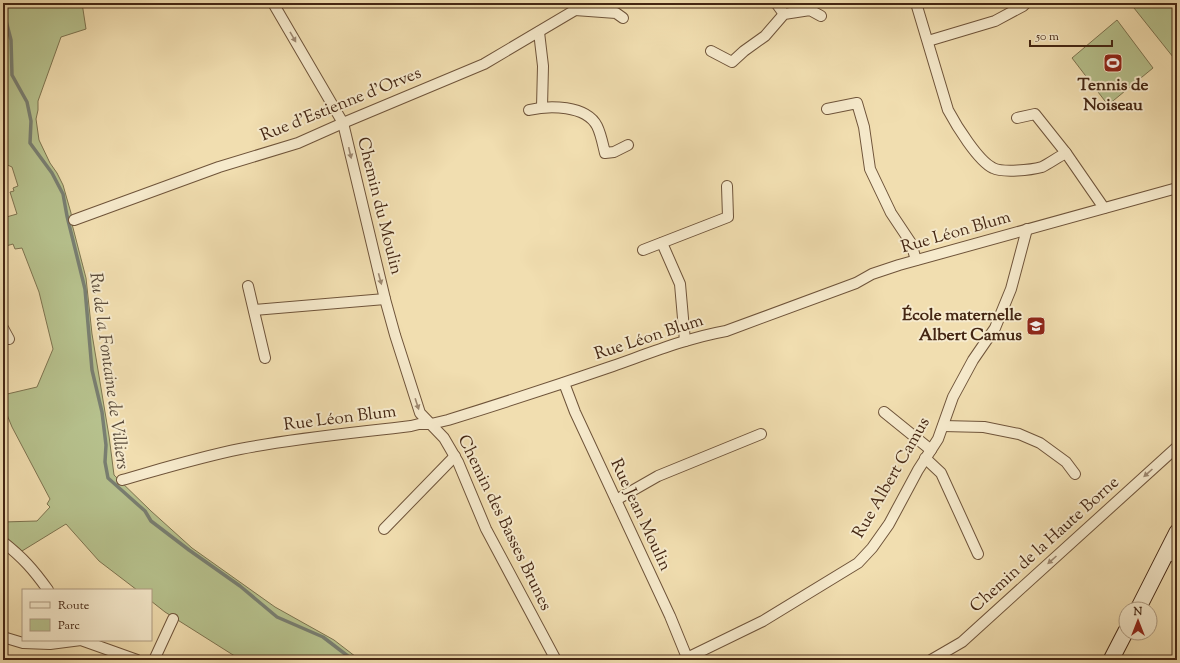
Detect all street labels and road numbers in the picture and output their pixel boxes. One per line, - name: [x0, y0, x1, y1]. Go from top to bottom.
- street label: Rue d'Estienne d'Orves: [257, 62, 425, 148]
- street label: Chemin du Moulin: [350, 135, 408, 277]
- street label: Rue Léon Blum: [898, 206, 1014, 260]
- street label: Rue Léon Blum: [591, 309, 707, 367]
- street label: Rue Léon Blum: [282, 400, 398, 438]
- street label: Rue Albert Camus: [848, 413, 937, 543]
- street label: Chemin des Basses Brunes: [451, 431, 557, 615]
- street label: Rue Jean Moulin: [603, 455, 677, 575]
- street label: Chemin de la Haute Borne: [965, 471, 1125, 619]

